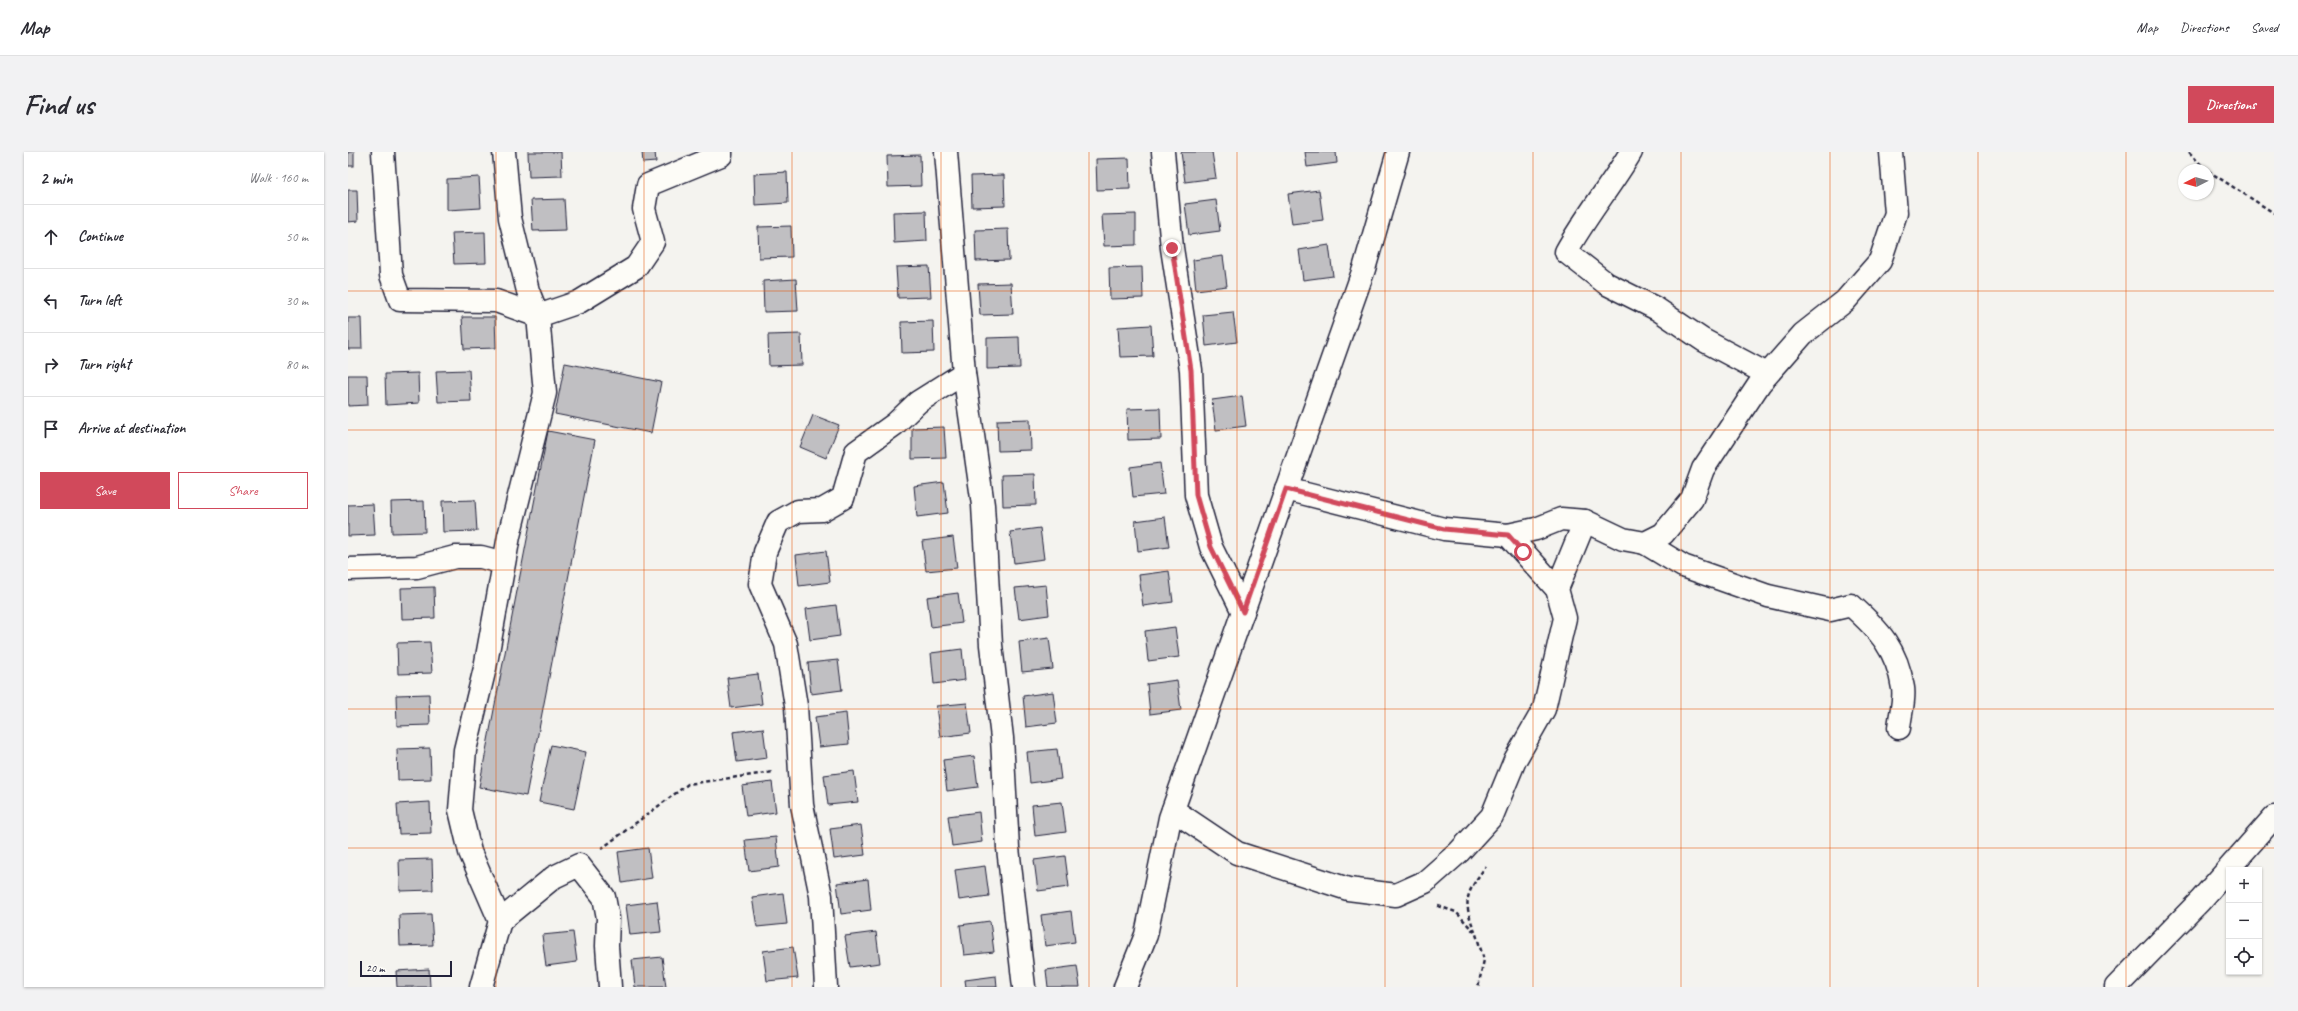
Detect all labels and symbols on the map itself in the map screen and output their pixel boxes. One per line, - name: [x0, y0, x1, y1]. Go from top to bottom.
- north arrow: [2178, 164, 2214, 200]
- route end: [1163, 239, 1181, 257]
- route start: [1514, 543, 1532, 561]
- scale bar: [360, 959, 452, 978]

